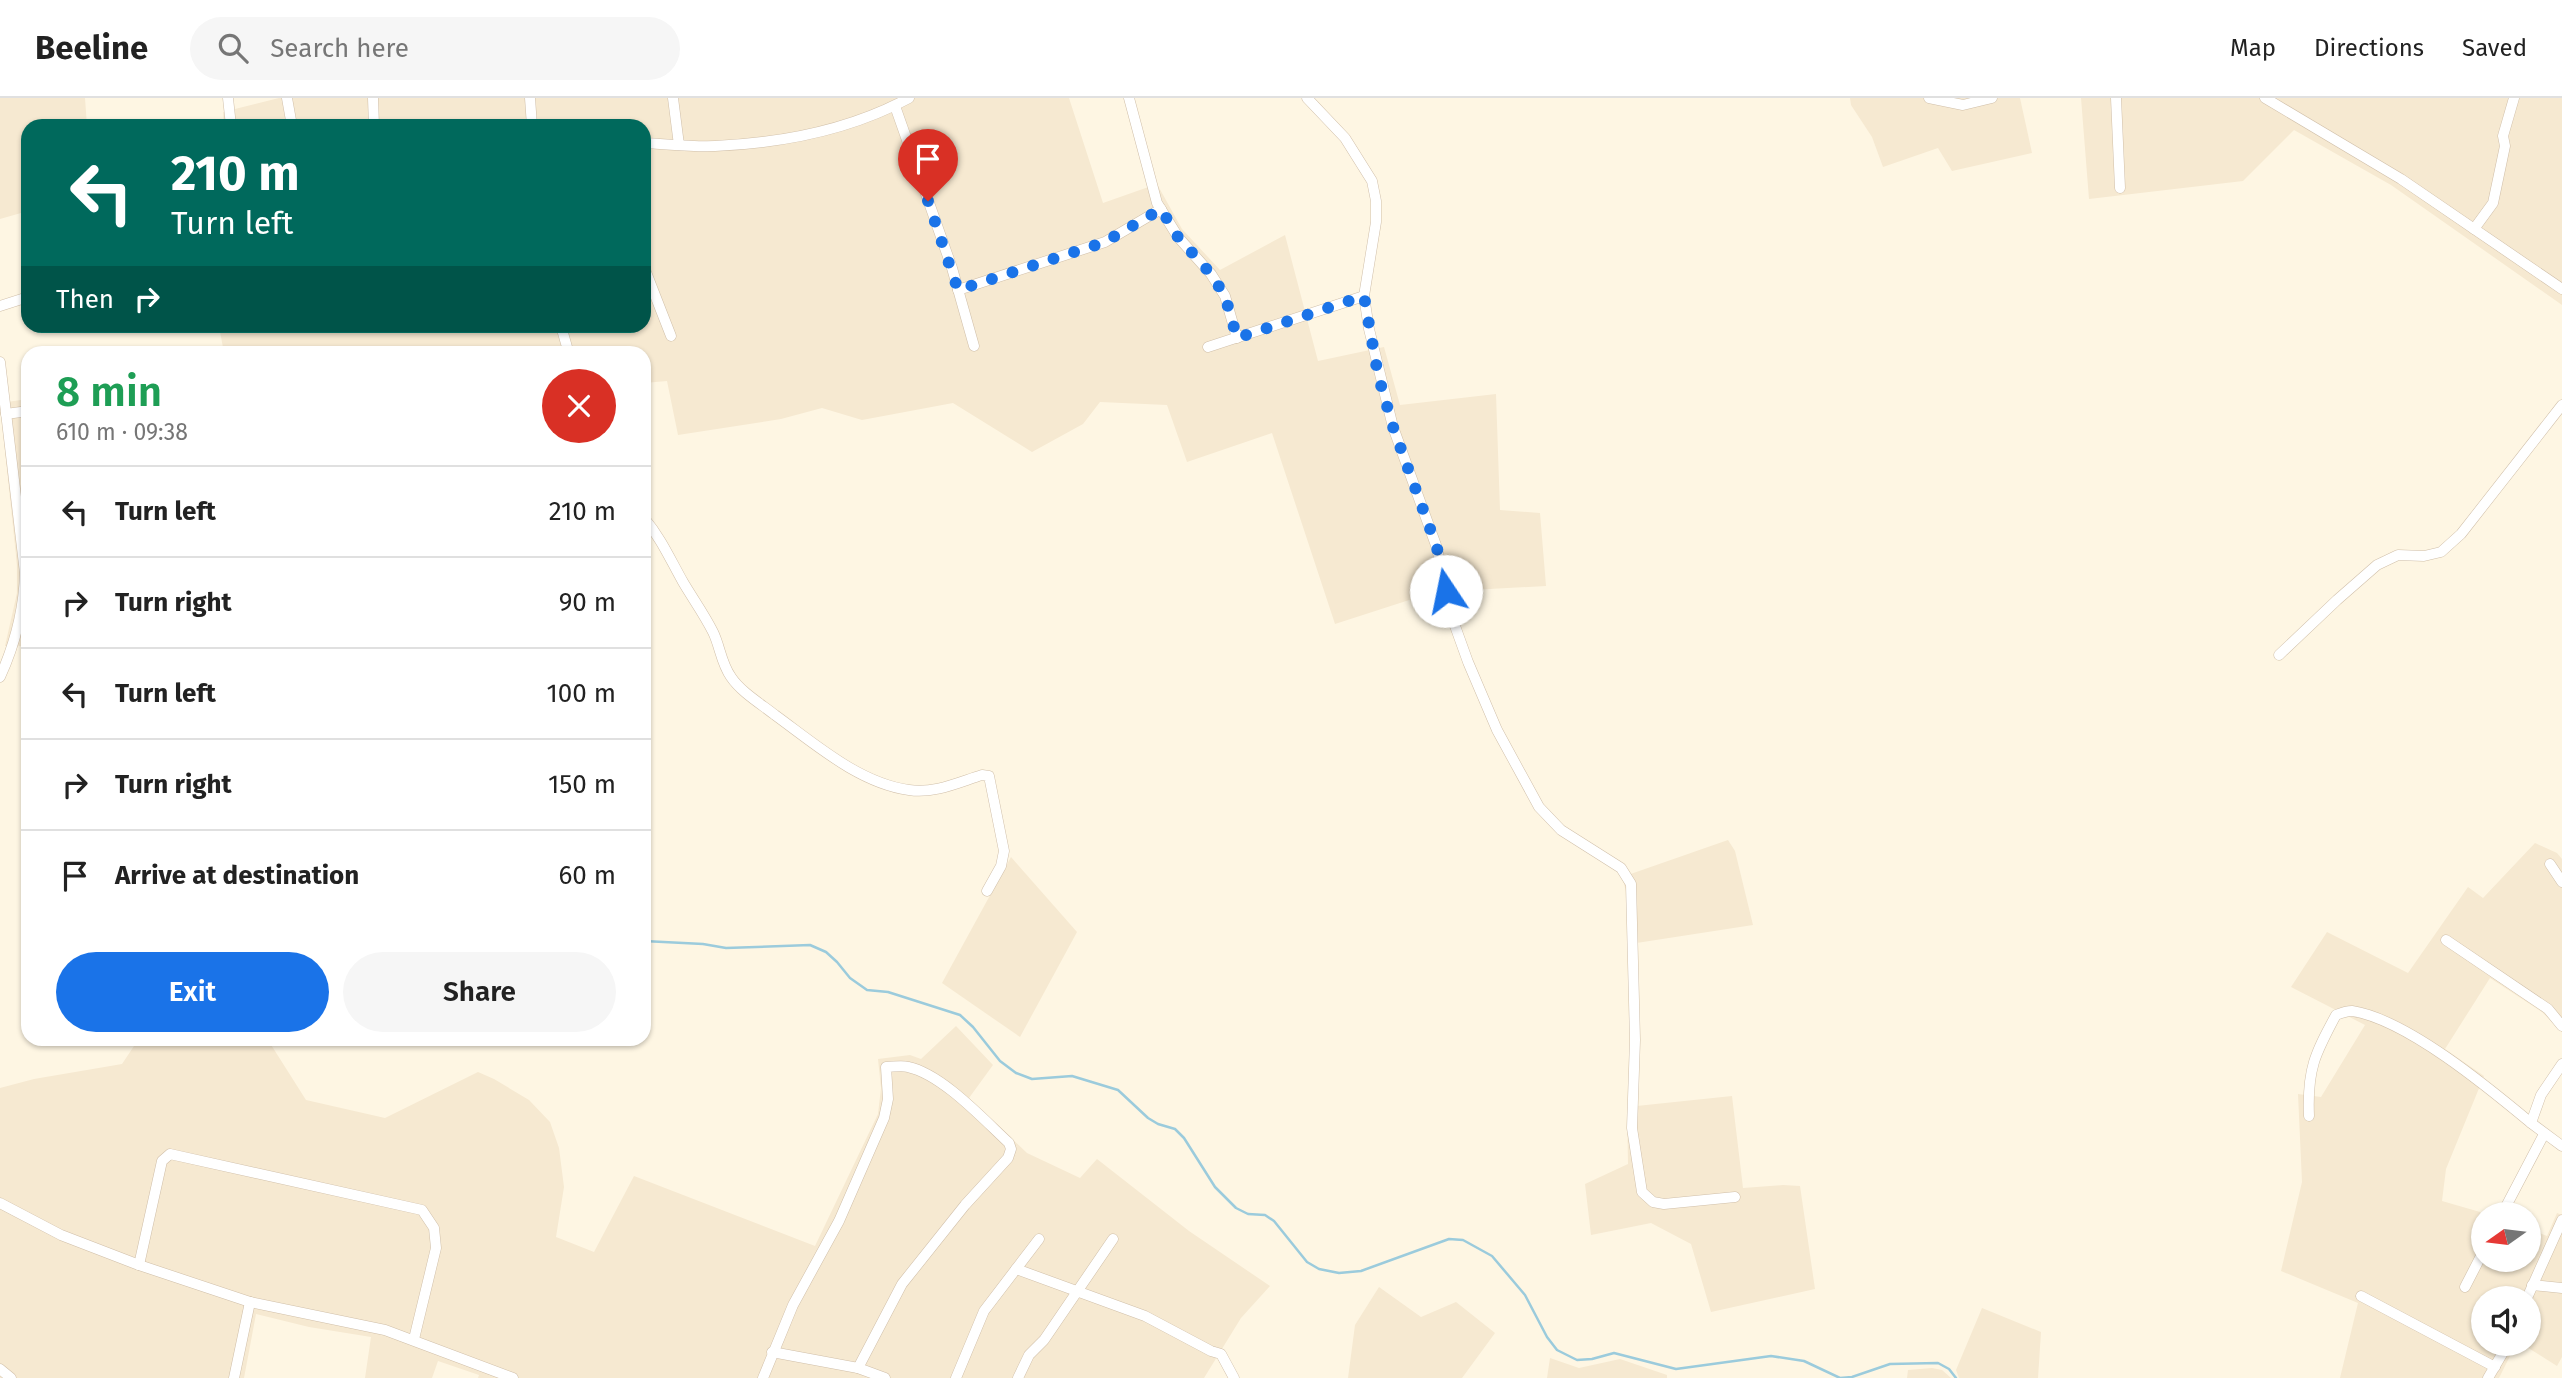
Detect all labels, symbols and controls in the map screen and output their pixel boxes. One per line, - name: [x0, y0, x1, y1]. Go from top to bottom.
- search box: [190, 17, 680, 80]
- text: Beeline: [35, 28, 148, 68]
- icon: search: [214, 29, 252, 67]
- text: Search here: [270, 33, 409, 64]
- text: Map: [2230, 34, 2276, 62]
- text: Directions: [2314, 34, 2424, 62]
- text: Saved: [2462, 34, 2527, 62]
- pin: [898, 129, 958, 201]
- icon: arrive: [909, 140, 947, 178]
- text: 210 m: [171, 144, 300, 203]
- icon: left: [56, 147, 147, 238]
- text: Turn left: [171, 204, 293, 242]
- icon: right: [128, 280, 166, 318]
- text: Then: [56, 284, 114, 315]
- text: 8 min: [56, 367, 162, 417]
- button: close: [542, 369, 616, 443]
- text: 610 m · 09:38: [56, 418, 188, 446]
- icon: left: [56, 493, 94, 531]
- text: Turn left: [115, 496, 216, 527]
- text: 210 m: [549, 496, 616, 527]
- position arrow: [1409, 554, 1483, 628]
- icon: right: [56, 584, 94, 622]
- text: Turn right: [115, 587, 232, 618]
- text: 90 m: [559, 587, 616, 618]
- icon: left: [56, 675, 94, 713]
- text: Turn left: [115, 678, 216, 709]
- text: 100 m: [547, 678, 616, 709]
- icon: right: [56, 766, 94, 804]
- text: Turn right: [115, 769, 232, 800]
- text: 150 m: [548, 769, 616, 800]
- icon: arrive: [56, 857, 94, 895]
- text: Arrive at destination: [115, 860, 359, 891]
- text: 60 m: [558, 860, 616, 891]
- button: Exit: [56, 952, 329, 1032]
- button: Share: [343, 952, 616, 1032]
- north arrow: [2471, 1202, 2541, 1272]
- map controls: [2471, 1202, 2541, 1356]
- button: sound: [2471, 1286, 2541, 1356]

